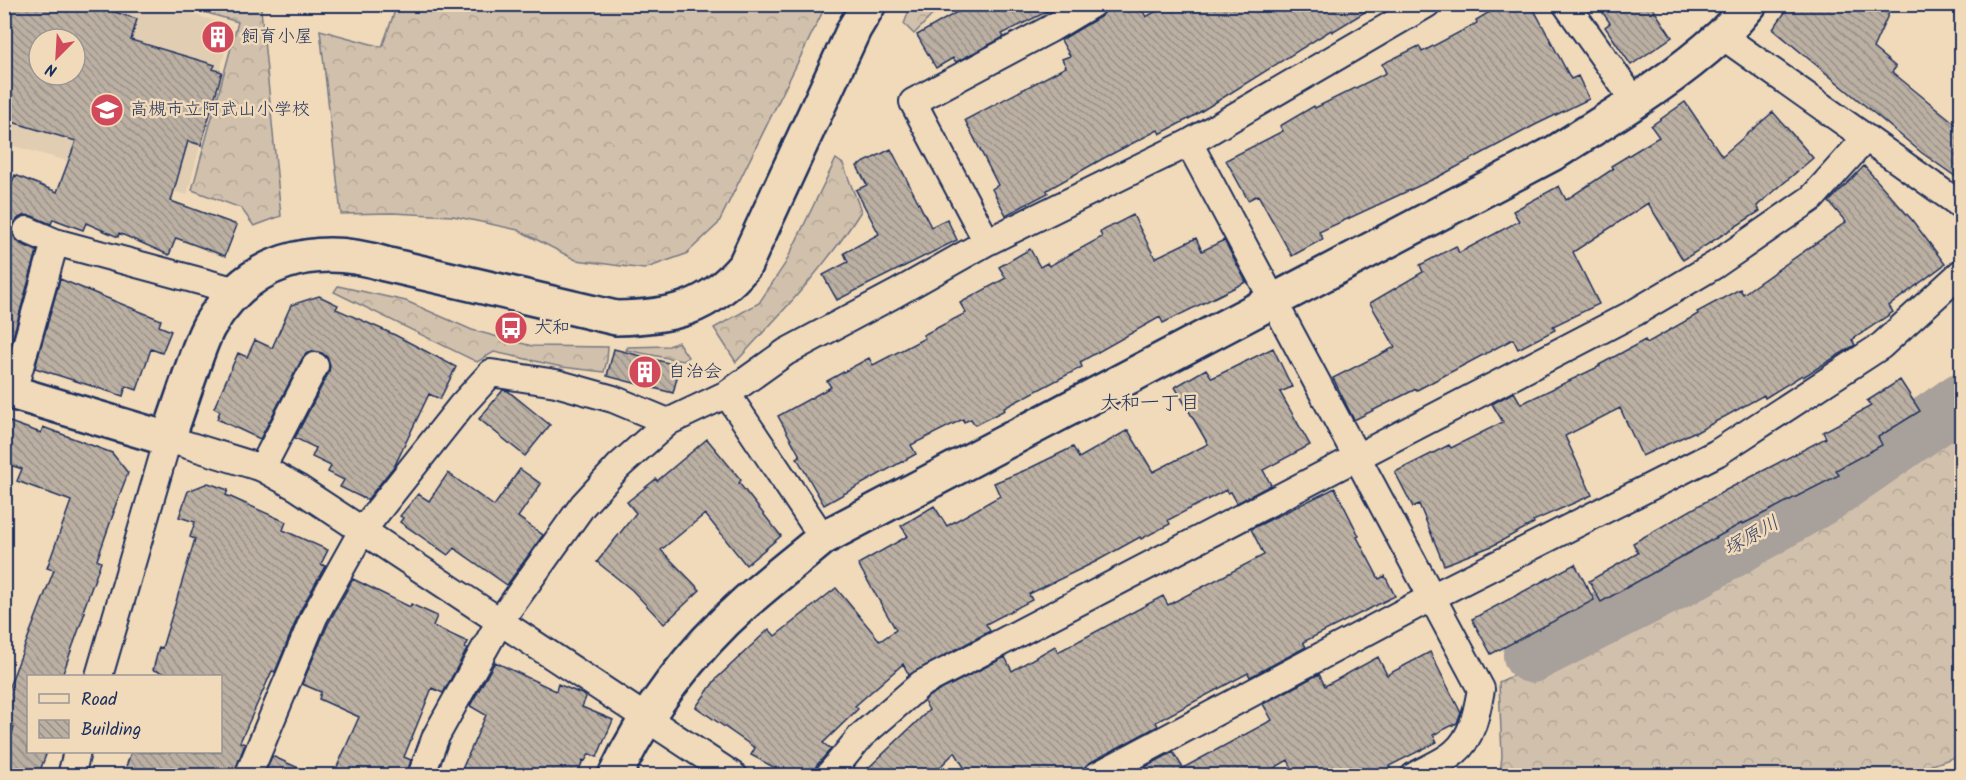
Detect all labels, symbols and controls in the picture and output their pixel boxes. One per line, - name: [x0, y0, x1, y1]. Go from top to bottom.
- building icon: 飼育小屋: [200, 19, 236, 55]
- place label: 飼育小屋: [241, 23, 313, 52]
- north arrow: [27, 27, 87, 87]
- text: N: [42, 56, 61, 83]
- school or university icon: 高槻市立阿武山小学校: [89, 92, 125, 128]
- place label: 高槻市立阿武山小学校: [130, 96, 310, 125]
- bus stop icon: 大和: [493, 310, 529, 346]
- place label: 大和: [534, 314, 570, 343]
- building icon: 自治会: [627, 354, 663, 390]
- place label: 自治会: [668, 358, 722, 387]
- district label: 大和一丁目: [1100, 388, 1200, 420]
- water label: 塚原川: [1718, 508, 1786, 566]
- legend: [27, 675, 222, 753]
- text: Road: [81, 686, 118, 715]
- text: Building: [81, 716, 141, 745]

